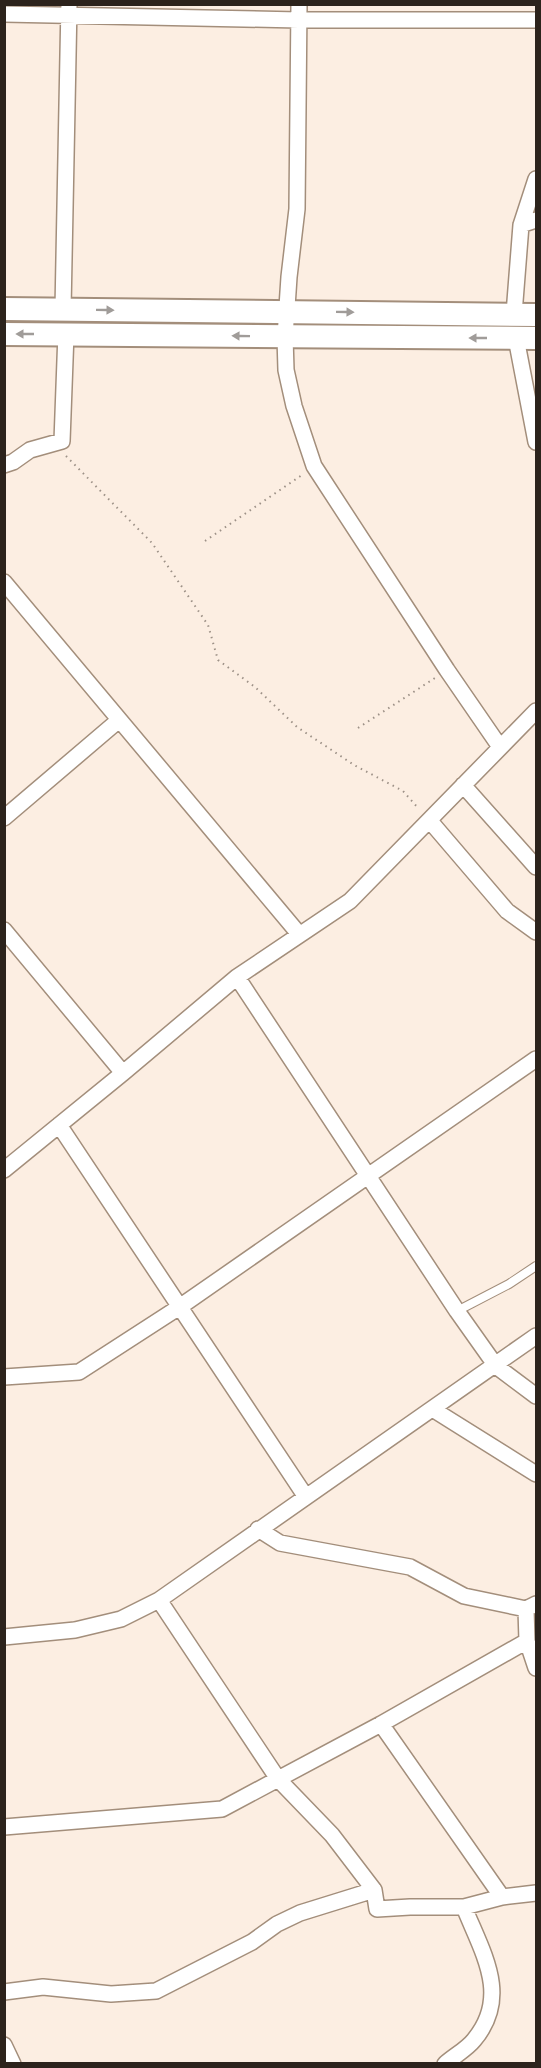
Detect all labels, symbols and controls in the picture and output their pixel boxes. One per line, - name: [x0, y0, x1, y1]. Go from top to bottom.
- one-way arrow: [95, 305, 114, 315]
- one-way arrow: [335, 307, 354, 317]
- one-way arrow: [16, 329, 35, 339]
- one-way arrow: [232, 332, 251, 341]
- one-way arrow: [469, 333, 488, 343]

